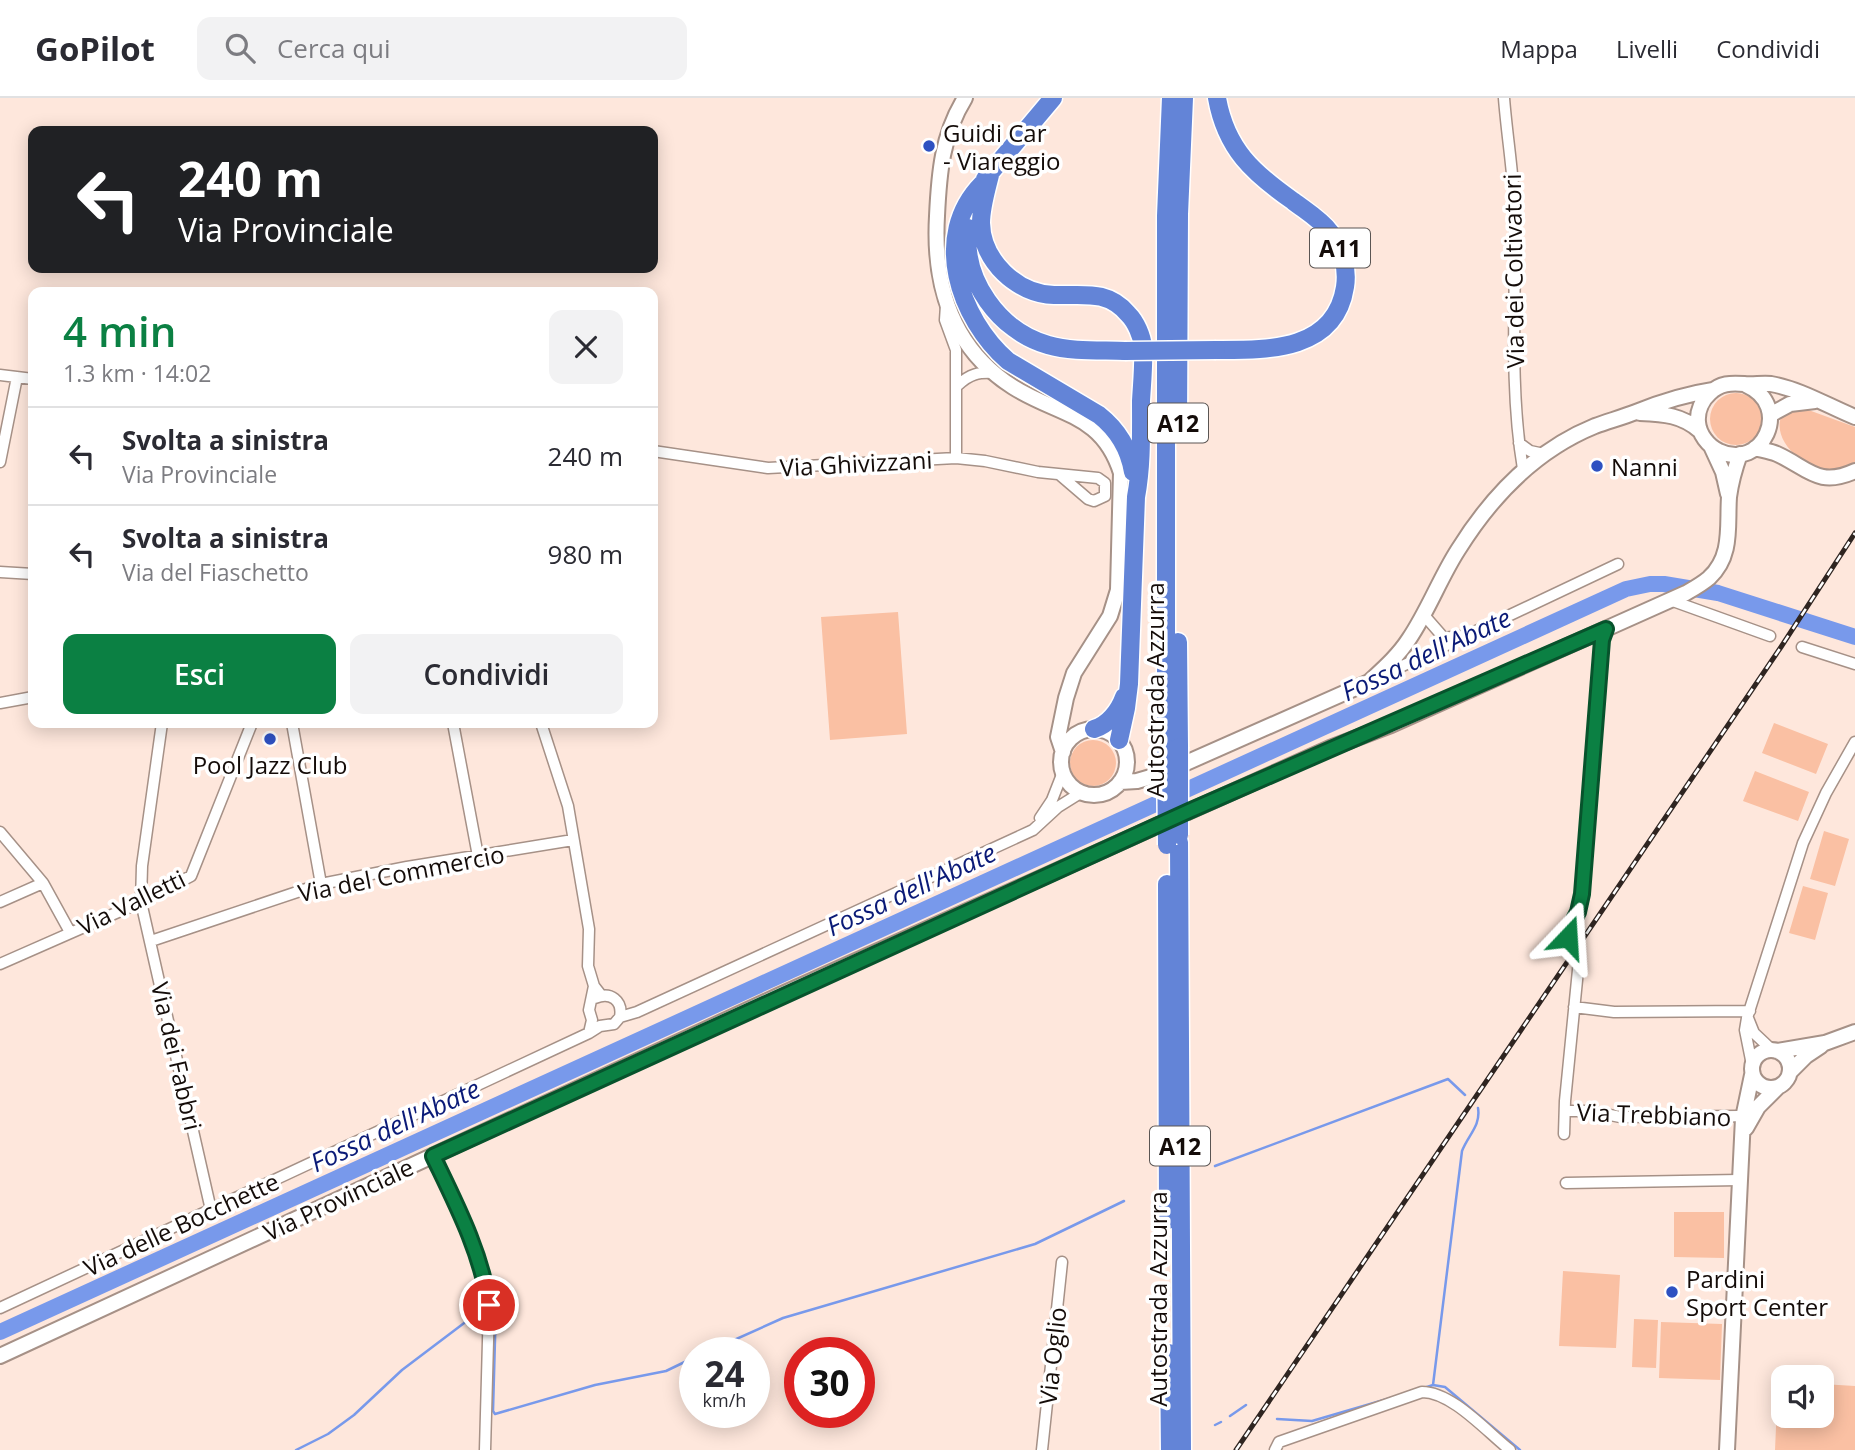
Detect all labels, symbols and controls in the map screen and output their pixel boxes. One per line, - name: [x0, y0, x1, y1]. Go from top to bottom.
- search box: [197, 17, 687, 80]
- text: GoPilot: [35, 26, 155, 71]
- icon: search: [221, 29, 259, 67]
- text: Cerca qui: [277, 30, 391, 66]
- text: Mappa: [1500, 32, 1578, 65]
- text: Livelli: [1616, 32, 1678, 65]
- text: Condividi: [1716, 32, 1820, 65]
- place label: Guidi Car - Viareggio: [943, 116, 1061, 177]
- marker: Guidi Car - Viareggio: [921, 138, 937, 154]
- text: 240 m: [178, 145, 323, 211]
- icon: left: [63, 154, 154, 245]
- street label: Via dei Coltivatori: [1495, 173, 1531, 369]
- text: Via Provinciale: [178, 208, 394, 251]
- road number: A11: [1310, 228, 1370, 267]
- text: 4 min: [63, 302, 176, 359]
- button: close: [549, 310, 623, 384]
- text: 1.3 km · 14:02: [63, 357, 211, 389]
- road number: A12: [1148, 404, 1208, 442]
- text: Svolta a sinistra: [122, 422, 329, 458]
- icon: left: [63, 437, 101, 475]
- text: 240 m: [548, 438, 623, 474]
- street label: Via Ghivizzani: [779, 443, 933, 483]
- place label: Nanni: [1611, 450, 1678, 483]
- text: Via Provinciale: [122, 458, 277, 490]
- marker: Nanni: [1589, 458, 1605, 474]
- text: Svolta a sinistra: [122, 520, 329, 556]
- icon: left: [63, 535, 101, 573]
- text: 980 m: [548, 536, 623, 572]
- text: Via del Fiaschetto: [122, 556, 309, 588]
- street label: Autostrada Azzurra: [1138, 582, 1171, 798]
- water label: Fossa dell'Abate: [1335, 599, 1517, 709]
- button: Esci: [63, 634, 336, 714]
- button: Condividi: [350, 634, 623, 714]
- marker: Pool Jazz Club: [262, 731, 278, 747]
- place label: Pool Jazz Club: [193, 748, 347, 781]
- water label: Fossa dell'Abate: [820, 834, 1002, 944]
- street label: Via del Commercio: [295, 837, 507, 909]
- street label: Via Valletti: [71, 862, 191, 942]
- position arrow: [1531, 900, 1605, 974]
- street label: Via dei Fabbri: [144, 979, 210, 1133]
- water label: Fossa dell'Abate: [304, 1070, 486, 1180]
- street label: Via Trebbiano: [1576, 1095, 1732, 1133]
- road number: A12: [1150, 1126, 1210, 1166]
- street label: Via Provinciale: [258, 1150, 418, 1248]
- street label: Via delle Bocchette: [78, 1164, 284, 1284]
- street label: Autostrada Azzurra: [1141, 1191, 1174, 1407]
- place label: Pardini Sport Center: [1686, 1262, 1828, 1323]
- pin: [459, 1275, 519, 1335]
- marker: Pardini Sport Center: [1664, 1284, 1680, 1300]
- icon: arrive: [470, 1286, 508, 1324]
- street label: Via Oglio: [1030, 1305, 1074, 1407]
- speed limit sign: 30: [784, 1337, 875, 1428]
- text: 24: [704, 1350, 745, 1397]
- map controls: [1771, 1365, 1834, 1428]
- button: sound: [1771, 1365, 1834, 1428]
- text: km/h: [703, 1388, 746, 1412]

